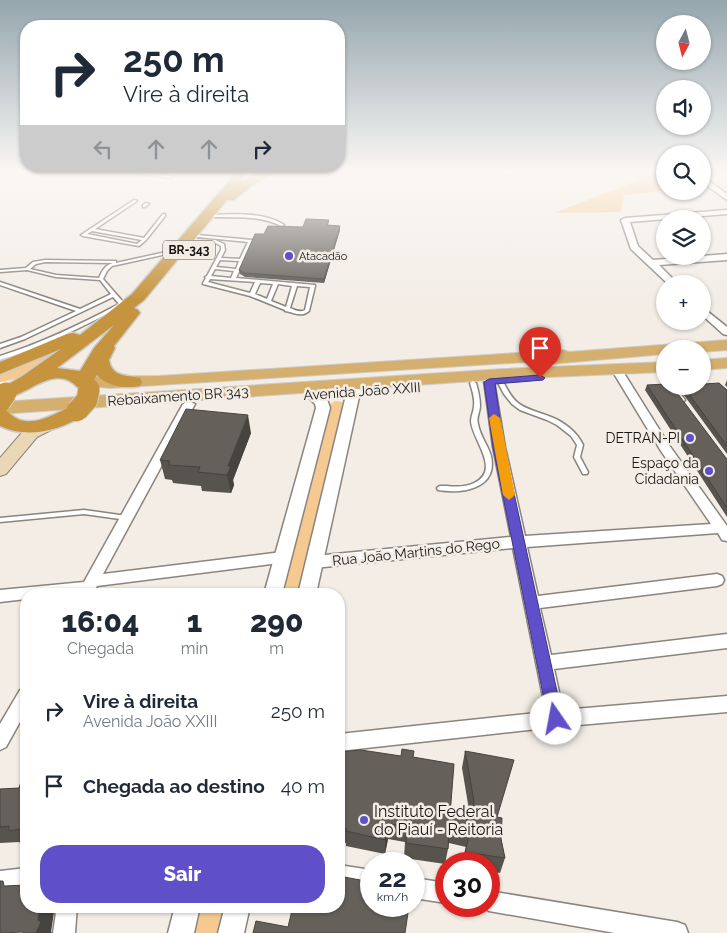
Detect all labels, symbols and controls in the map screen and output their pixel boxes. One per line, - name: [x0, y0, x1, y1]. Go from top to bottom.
- north arrow: [656, 15, 711, 70]
- map controls: [656, 15, 711, 395]
- text: 250 m: [123, 39, 225, 80]
- icon: right: [40, 40, 105, 105]
- button: sound: [656, 80, 711, 135]
- text: Vire à direita: [123, 81, 249, 107]
- icon: left: [89, 135, 117, 163]
- icon: ahead: [142, 135, 170, 163]
- icon: ahead: [195, 135, 223, 163]
- icon: right: [248, 135, 276, 163]
- button: search: [656, 145, 711, 200]
- button: layers: [656, 210, 711, 265]
- road number: BR-343: [163, 240, 215, 260]
- marker: Atacadão: [283, 250, 295, 262]
- place label: Atacadão: [299, 250, 348, 263]
- button: +: [656, 275, 711, 330]
- pin: [519, 327, 561, 378]
- icon: arrive: [526, 334, 554, 362]
- button: −: [656, 340, 711, 395]
- street label: Avenida João XXIII: [303, 379, 421, 403]
- street label: Rebaixamento BR 343: [107, 383, 249, 409]
- place label: DETRAN-PI: [605, 430, 680, 446]
- marker: DETRAN-PI: [684, 432, 696, 444]
- place label: Espaço da Cidadania: [632, 455, 699, 487]
- marker: Espaço da Cidadania: [703, 465, 715, 477]
- street label: Rua João Martins do Rego: [331, 535, 501, 569]
- text: 16:04: [62, 604, 139, 639]
- text: 1: [187, 604, 202, 639]
- text: 290: [250, 604, 303, 639]
- text: Chegada: [67, 639, 134, 658]
- text: min: [181, 639, 208, 658]
- text: m: [269, 639, 284, 658]
- text: Vire à direita: [83, 690, 198, 712]
- position arrow: [529, 692, 581, 744]
- icon: right: [40, 697, 68, 725]
- text: 250 m: [271, 700, 325, 722]
- text: Avenida João XXIII: [83, 712, 217, 731]
- icon: arrive: [40, 772, 68, 800]
- text: Chegada ao destino: [83, 775, 265, 797]
- text: 40 m: [281, 775, 325, 797]
- place label: Instituto Federal do Piauí - Reitoria: [374, 802, 503, 839]
- marker: Instituto Federal do Piauí - Reitoria: [358, 814, 370, 826]
- button: Sair: [40, 845, 325, 903]
- speed limit sign: 30: [435, 852, 500, 917]
- text: 22: [378, 863, 407, 893]
- text: km/h: [377, 890, 408, 904]

